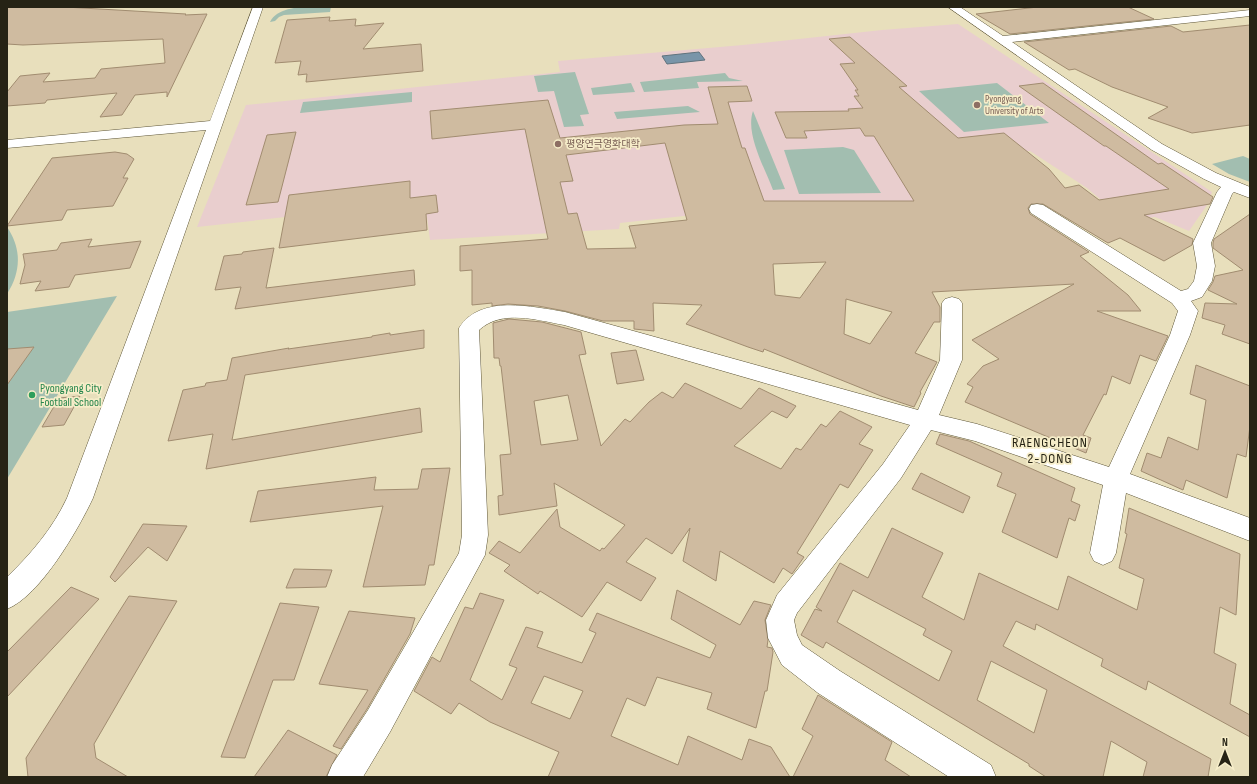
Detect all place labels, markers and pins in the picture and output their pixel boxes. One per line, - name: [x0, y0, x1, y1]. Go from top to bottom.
- place label: Pyongyang University of Arts: [985, 93, 1044, 117]
- marker: Pyongyang University of Arts: [972, 100, 982, 110]
- place label: 평양연극영화대학: [566, 138, 640, 150]
- marker: 평양연극영화대학: [553, 139, 563, 149]
- place label: Pyongyang City Football School: [40, 381, 102, 410]
- marker: Pyongyang City Football School: [27, 390, 37, 400]

